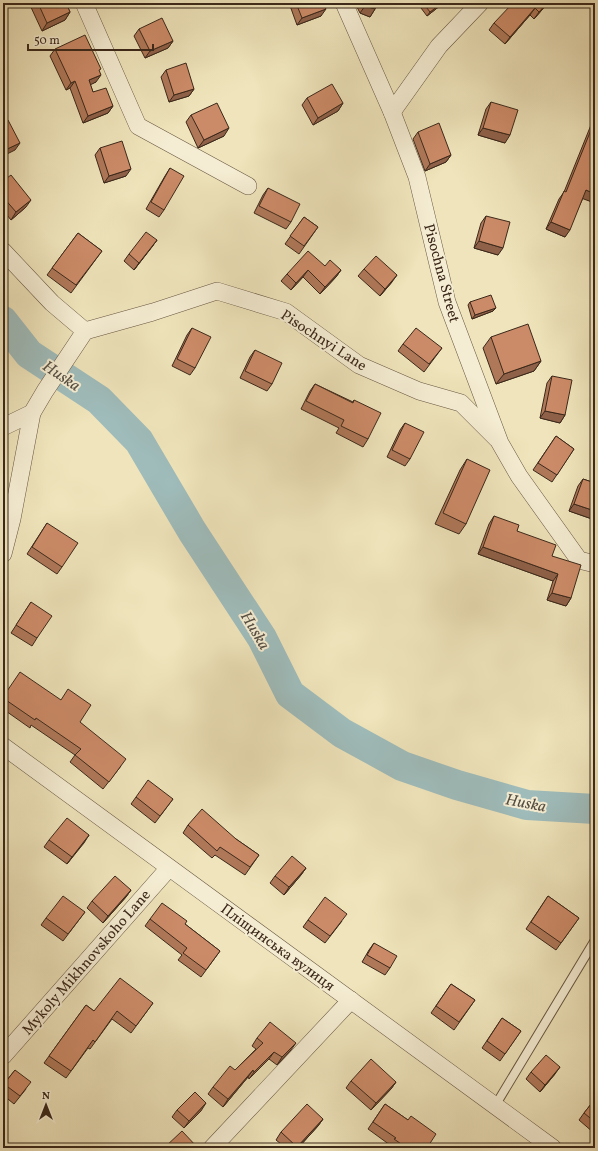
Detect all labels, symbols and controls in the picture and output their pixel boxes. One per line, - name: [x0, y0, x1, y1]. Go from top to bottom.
- scale bar: [28, 26, 153, 52]
- text: 50 m: [34, 33, 60, 49]
- street label: Pisochna Street: [417, 222, 464, 325]
- street label: Pisochnyi Lane: [276, 306, 370, 377]
- water label: Huska: [38, 356, 84, 398]
- water label: Huska: [234, 608, 275, 655]
- water label: Huska: [503, 789, 548, 819]
- street label: Mykoly Mikhnovskoho Lane: [18, 886, 156, 1040]
- street label: Пліщинська вулиця: [216, 900, 339, 997]
- north arrow: [26, 1085, 66, 1125]
- text: N: [42, 1089, 50, 1104]

